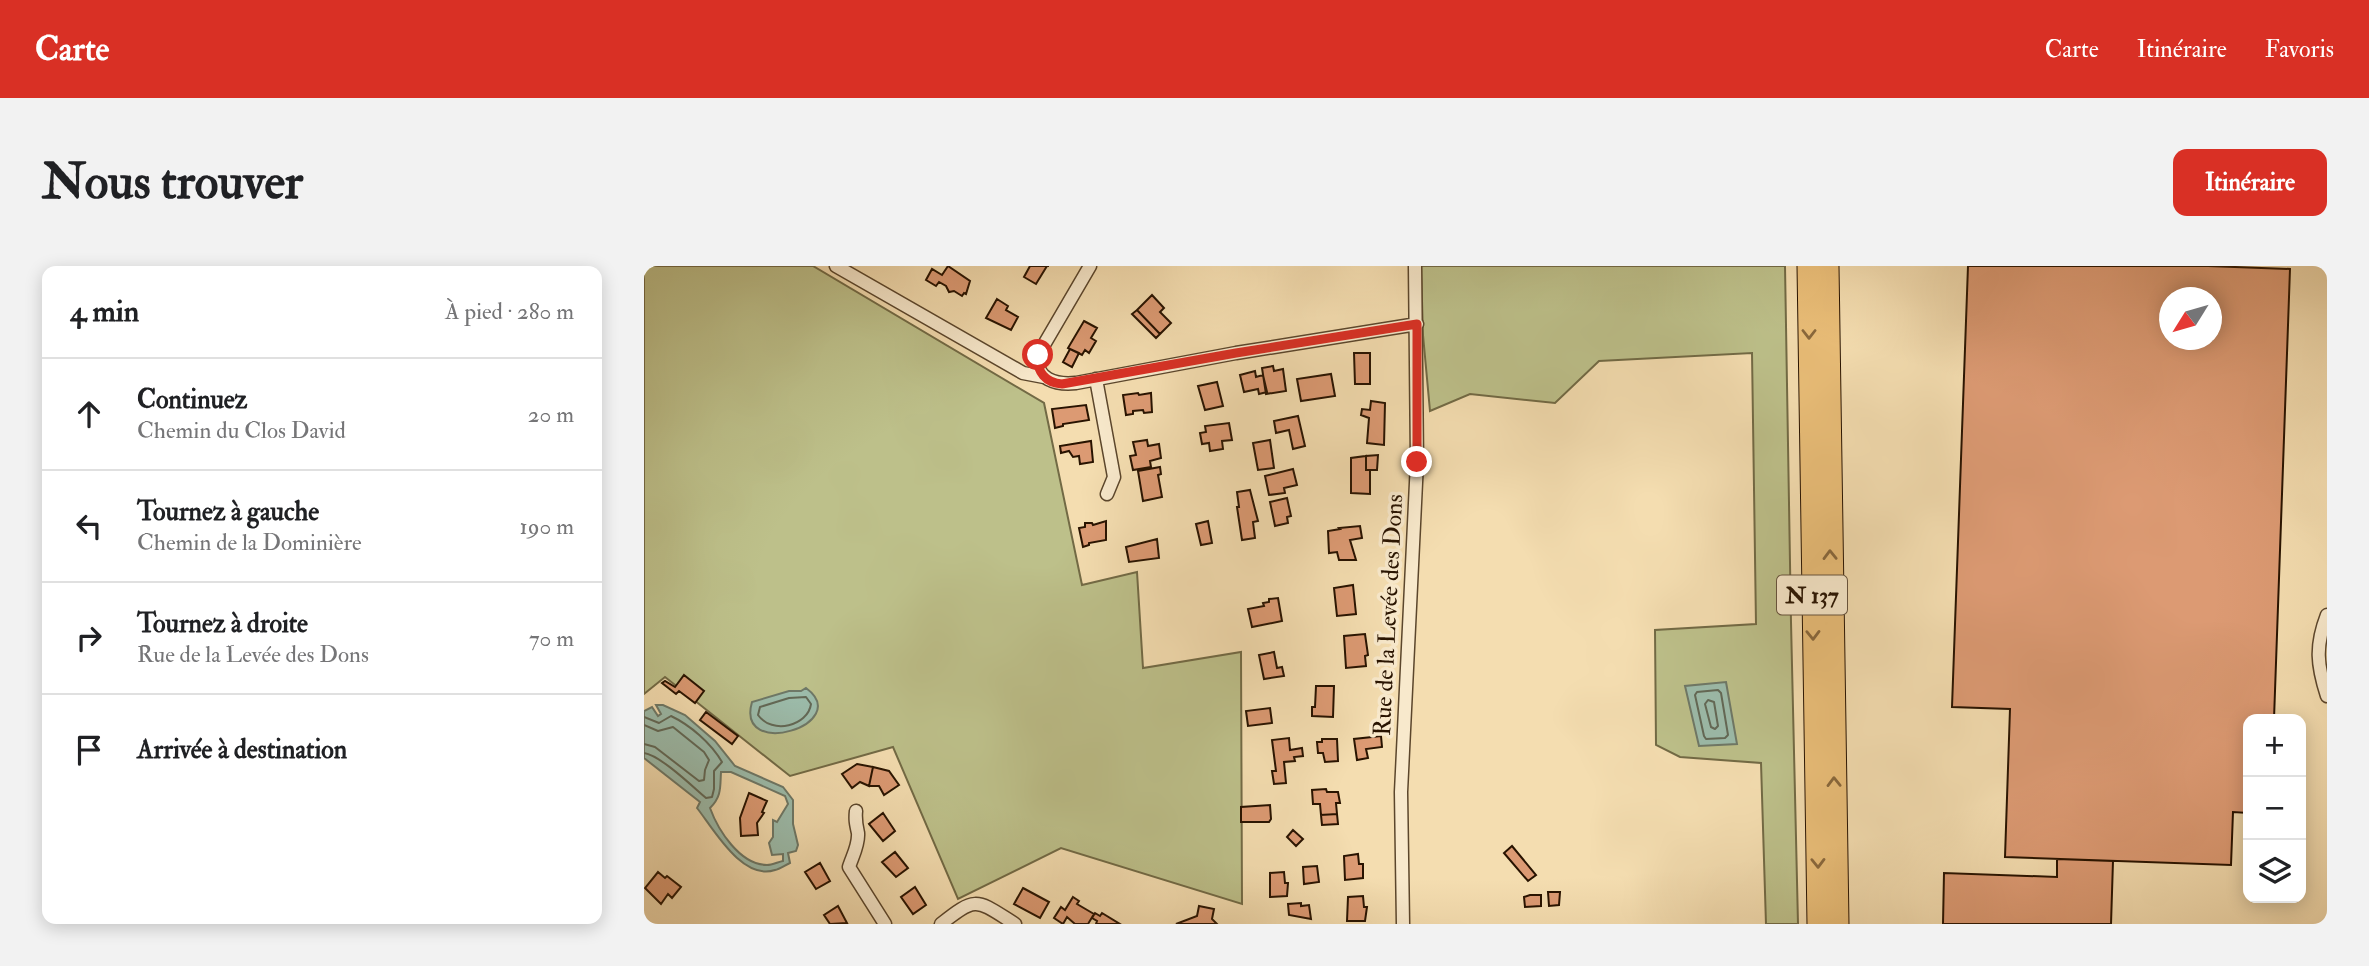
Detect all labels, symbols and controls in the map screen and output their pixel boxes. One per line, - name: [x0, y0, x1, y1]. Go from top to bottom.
- text: Carte: [35, 29, 109, 70]
- text: Carte: [2045, 34, 2099, 65]
- text: Itinéraire: [2137, 34, 2227, 65]
- text: Favoris: [2265, 34, 2334, 65]
- button: Itinéraire: [2173, 149, 2327, 216]
- text: Nous trouver: [42, 152, 303, 213]
- north arrow: [2159, 287, 2222, 350]
- text: 4 min: [70, 293, 139, 330]
- text: À pied · 280 m: [445, 297, 574, 326]
- one-way arrow: [1801, 329, 1817, 340]
- route start: [1022, 339, 1053, 370]
- text: Continuez: [137, 384, 247, 416]
- icon: ahead: [70, 395, 108, 433]
- text: 20 m: [528, 400, 574, 429]
- text: Chemin du Clos David: [137, 416, 346, 445]
- route end: [1401, 446, 1432, 477]
- street label: Rue de la Levée des Dons: [1367, 493, 1410, 737]
- text: Tournez à gauche: [137, 496, 319, 528]
- icon: left: [70, 507, 108, 545]
- text: 190 m: [520, 512, 574, 541]
- text: Chemin de la Dominière: [137, 528, 362, 557]
- one-way arrow: [1822, 549, 1838, 560]
- road number: N 137: [1777, 576, 1847, 614]
- text: Tournez à droite: [137, 608, 308, 640]
- icon: right: [70, 619, 108, 657]
- text: 70 m: [529, 624, 574, 653]
- one-way arrow: [1805, 630, 1821, 641]
- text: Rue de la Levée des Dons: [137, 640, 369, 669]
- map controls: [2243, 714, 2306, 903]
- button: +: [2243, 714, 2306, 777]
- icon: arrive: [70, 731, 108, 769]
- text: Arrivée à destination: [137, 734, 347, 766]
- one-way arrow: [1827, 777, 1842, 788]
- button: −: [2243, 777, 2306, 840]
- button: layers: [2243, 840, 2306, 903]
- one-way arrow: [1810, 857, 1825, 868]

